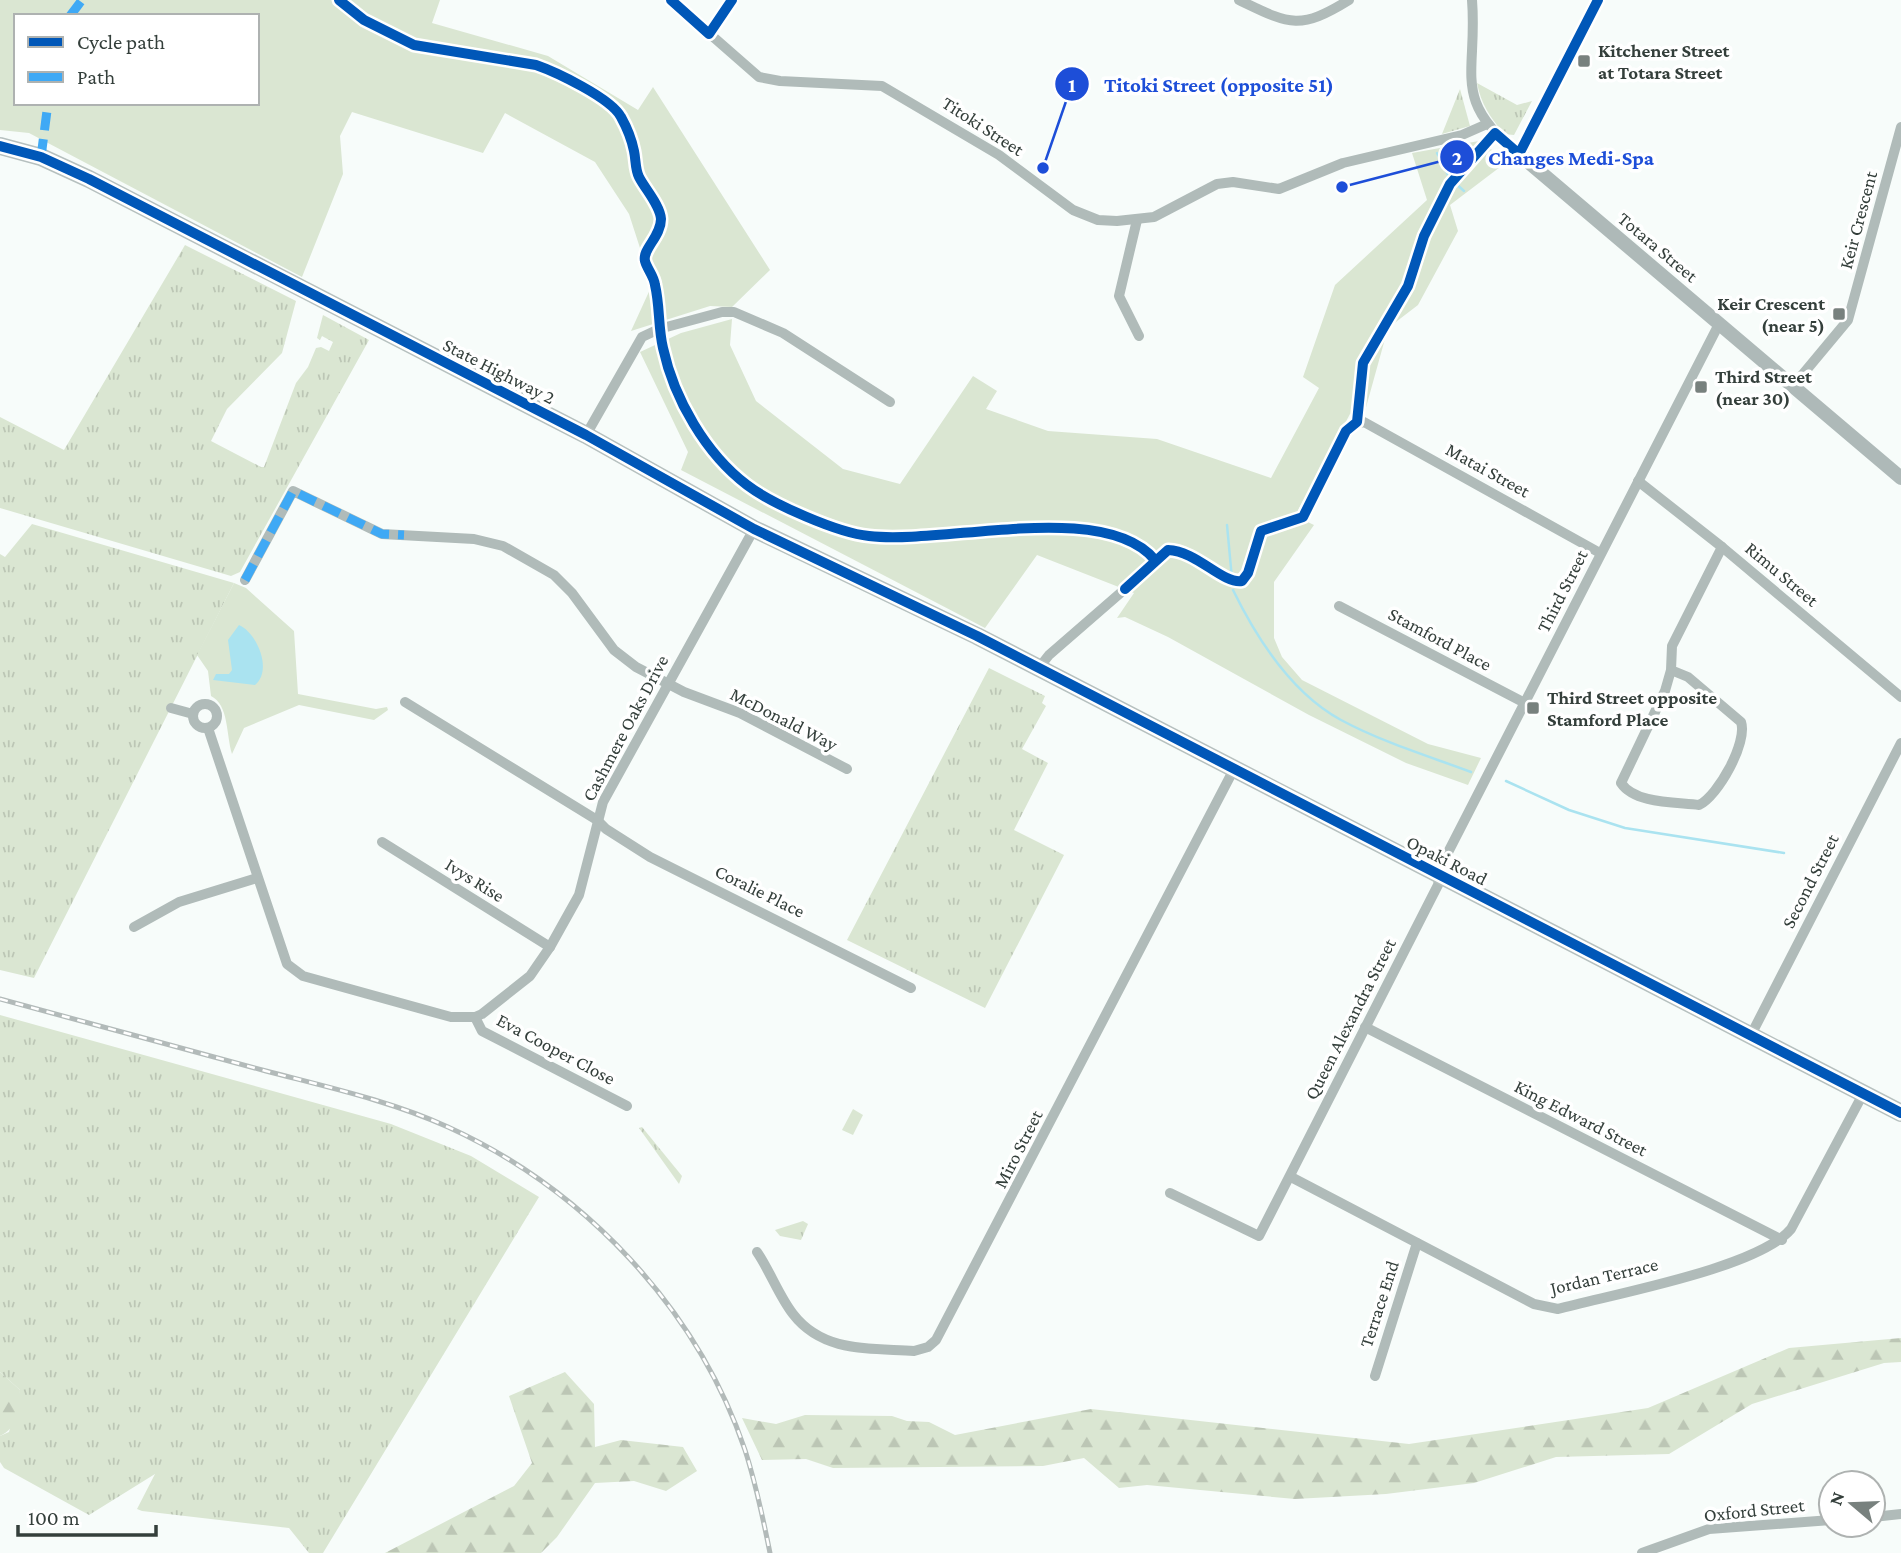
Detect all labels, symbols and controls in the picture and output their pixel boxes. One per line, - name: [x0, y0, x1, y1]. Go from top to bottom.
- legend: [14, 14, 259, 105]
- text: Cycle path: [77, 30, 165, 54]
- place label: Kitchener Street at Totara Street: [1598, 40, 1730, 83]
- marker: Kitchener Street at Totara Street: [1576, 53, 1592, 69]
- callout: Titoki Street (opposite 51): [1055, 63, 1348, 105]
- text: Path: [77, 65, 115, 89]
- text: 1: [1068, 73, 1076, 97]
- text: Titoki Street (opposite 51): [1104, 73, 1334, 97]
- street label: Titoki Street: [938, 92, 1028, 161]
- callout: Changes Medi-Spa: [1439, 136, 1668, 178]
- text: 2: [1452, 146, 1463, 170]
- text: Changes Medi-Spa: [1488, 146, 1655, 170]
- street label: Keir Crescent: [1835, 168, 1881, 271]
- street label: Totara Street: [1614, 208, 1703, 287]
- place label: Keir Crescent (near 5): [1717, 293, 1825, 337]
- marker: Keir Crescent (near 5): [1831, 306, 1847, 322]
- street label: State Highway 2: [440, 334, 558, 408]
- place label: Third Street (near 30): [1715, 366, 1812, 410]
- marker: Third Street (near 30): [1693, 379, 1709, 395]
- street label: Matai Street: [1442, 438, 1534, 502]
- street label: Rimu Street: [1741, 537, 1823, 611]
- street label: Third Street: [1532, 546, 1592, 636]
- street label: Stamford Place: [1385, 603, 1495, 675]
- street label: Cashmere Oaks Drive: [578, 651, 672, 805]
- street label: McDonald Way: [727, 683, 841, 755]
- place label: Third Street opposite Stamford Place: [1547, 687, 1717, 730]
- marker: Third Street opposite Stamford Place: [1525, 700, 1541, 716]
- street label: Second Street: [1777, 830, 1843, 932]
- street label: Opaki Road: [1403, 831, 1491, 889]
- street label: Ivys Rise: [442, 854, 508, 906]
- street label: Coralie Place: [712, 860, 808, 922]
- street label: Queen Alexandra Street: [1300, 934, 1400, 1103]
- street label: Eva Cooper Close: [493, 1009, 619, 1089]
- street label: King Edward Street: [1511, 1075, 1652, 1161]
- street label: Miro Street: [989, 1106, 1047, 1191]
- street label: Jordan Terrace: [1546, 1253, 1660, 1299]
- street label: Terrace End: [1355, 1258, 1403, 1350]
- north arrow: [1817, 1469, 1887, 1539]
- text: N: [1824, 1489, 1848, 1508]
- scale bar: [18, 1494, 156, 1538]
- street label: Oxford Street: [1703, 1494, 1806, 1526]
- text: 100 m: [28, 1506, 80, 1530]

